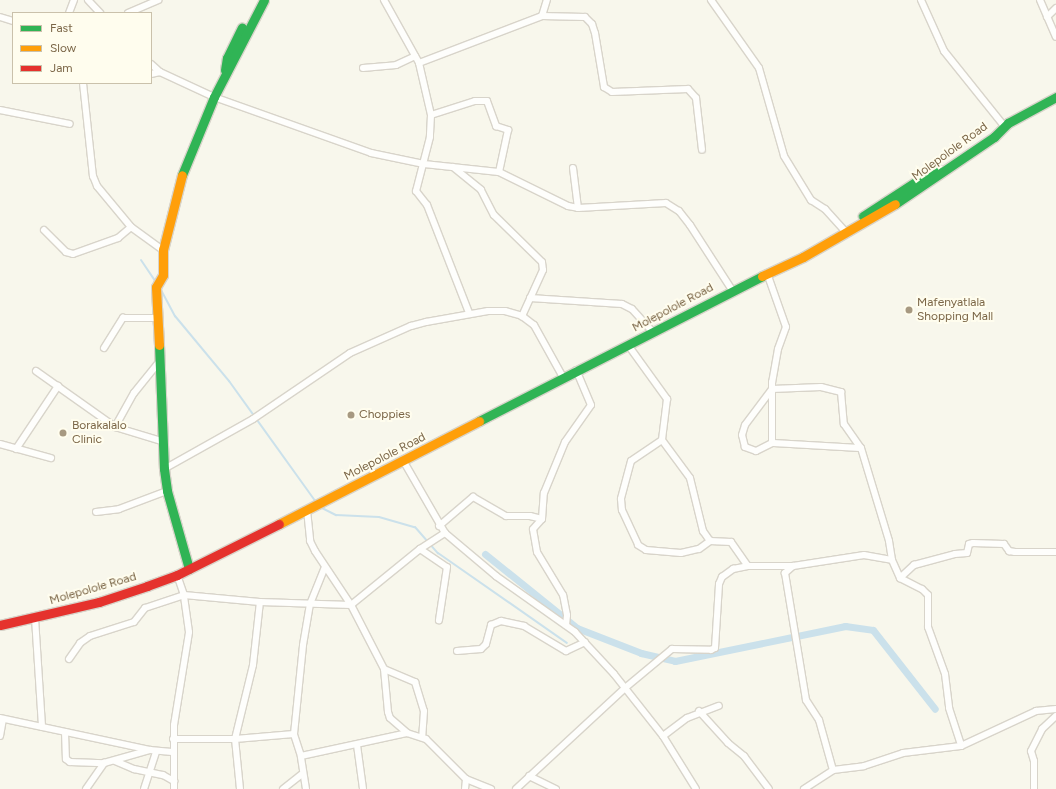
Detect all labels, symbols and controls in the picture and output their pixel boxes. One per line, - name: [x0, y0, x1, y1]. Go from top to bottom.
- legend: [12, 12, 152, 84]
- text: Fast: [50, 21, 73, 35]
- text: Slow: [50, 41, 76, 55]
- text: Jam: [50, 61, 73, 75]
- street label: Molepolole Road: [909, 120, 991, 184]
- street label: Molepolole Road: [630, 281, 716, 335]
- place label: Mafenyatlala Shopping Mall: [917, 296, 993, 324]
- marker: Mafenyatlala Shopping Mall: [904, 305, 914, 315]
- place label: Choppies: [359, 408, 410, 422]
- marker: Choppies: [346, 410, 356, 420]
- place label: Borakalalo Clinic: [72, 419, 127, 447]
- marker: Borakalalo Clinic: [57, 427, 69, 439]
- street label: Molepolole Road: [342, 430, 428, 484]
- street label: Molepolole Road: [48, 570, 138, 608]

